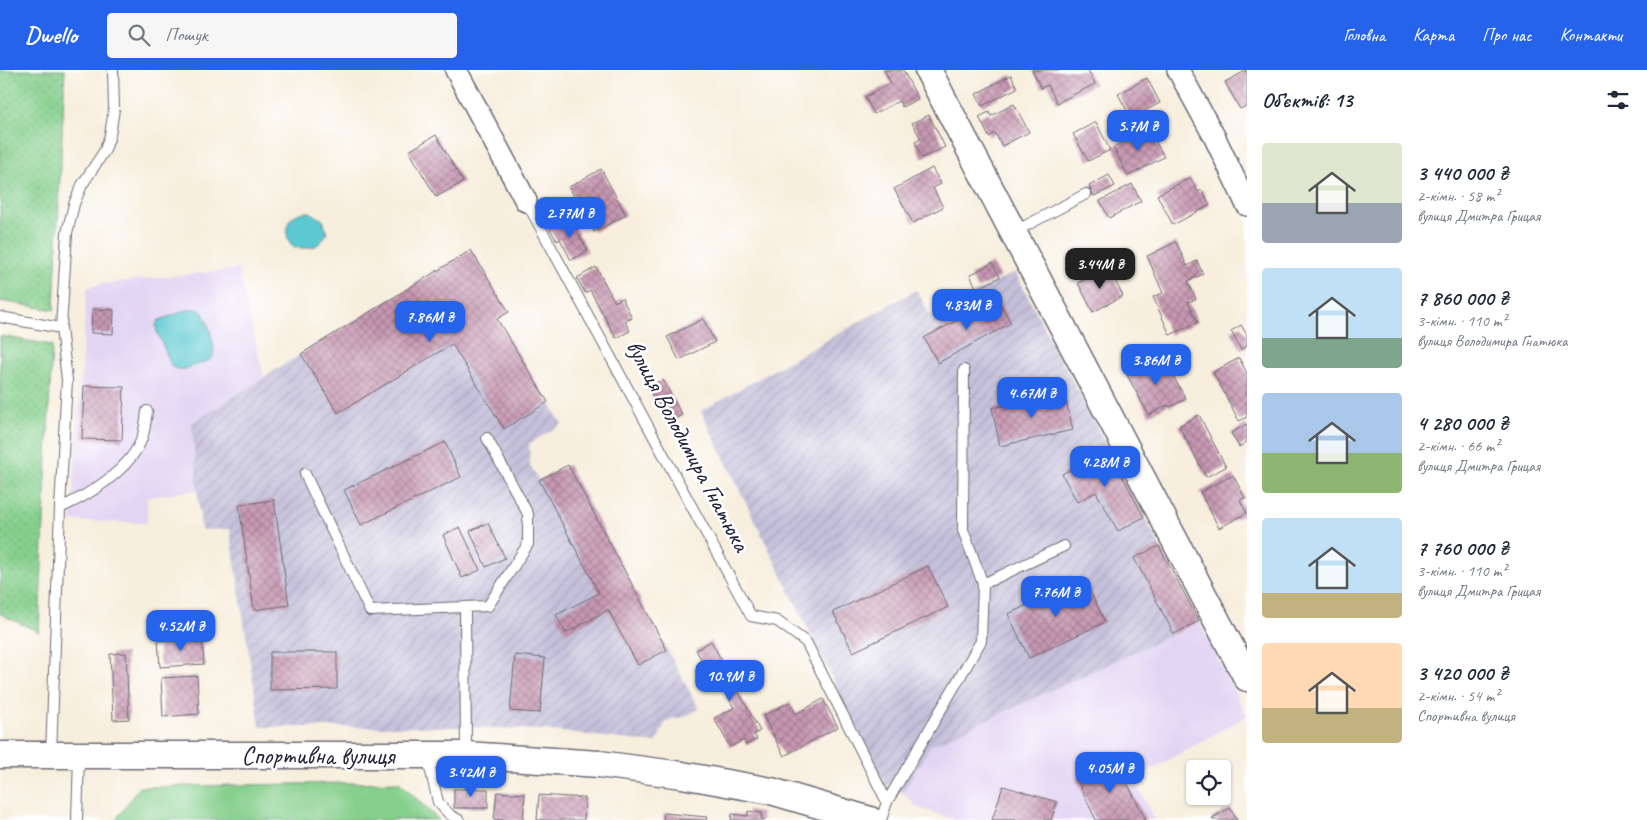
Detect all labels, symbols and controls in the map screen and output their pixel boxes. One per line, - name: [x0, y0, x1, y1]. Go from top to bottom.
- search box: [107, 13, 457, 58]
- text: Dwello: [25, 20, 77, 50]
- icon: search: [125, 21, 153, 49]
- text: Пошук: [165, 23, 208, 47]
- text: Головна: [1343, 24, 1385, 46]
- text: Карта: [1413, 24, 1454, 46]
- text: Про нас: [1482, 24, 1532, 46]
- text: Контакти: [1560, 24, 1622, 46]
- icon: filters: [1604, 86, 1632, 114]
- text: Об’єктів: 13: [1262, 87, 1352, 113]
- pin: 5.7M ₴: [1097, 109, 1179, 152]
- text: 5.7M ₴: [1118, 116, 1158, 136]
- text: 3 440 000 ₴: [1417, 160, 1508, 186]
- icon: home: [1302, 163, 1362, 223]
- text: 2-кімн. · 58 m²: [1417, 186, 1499, 206]
- pin: 2.77M ₴: [524, 196, 616, 239]
- text: 2.77M ₴: [546, 203, 594, 223]
- text: вулиця Дмитра Грицая: [1417, 206, 1540, 226]
- pin: 3.44M ₴: [1054, 248, 1146, 290]
- text: 3.44M ₴: [1076, 254, 1124, 274]
- text: 7 860 000 ₴: [1417, 285, 1508, 311]
- pin: 4.83M ₴: [921, 288, 1013, 331]
- icon: home: [1302, 288, 1362, 348]
- text: 4.83M ₴: [943, 295, 991, 315]
- pin: 7.86M ₴: [384, 300, 476, 343]
- text: 7.86M ₴: [406, 307, 454, 327]
- text: 3-кімн. · 110 m²: [1417, 311, 1507, 331]
- text: вулиця Володимира Гнатюка: [1417, 331, 1567, 351]
- street label: вулиця Володимира Гнатюка: [619, 334, 758, 559]
- pin: 3.86M ₴: [1110, 344, 1202, 386]
- text: 3.86M ₴: [1132, 350, 1180, 370]
- pin: 4.67M ₴: [986, 376, 1078, 419]
- text: 4.67M ₴: [1008, 383, 1056, 403]
- text: 4 280 000 ₴: [1417, 410, 1508, 436]
- icon: home: [1302, 413, 1362, 473]
- text: 2-кімн. · 66 m²: [1417, 436, 1499, 456]
- pin: 4.28M ₴: [1059, 446, 1151, 488]
- text: 4.28M ₴: [1081, 452, 1129, 472]
- text: вулиця Дмитра Грицая: [1417, 456, 1540, 476]
- text: 7 760 000 ₴: [1417, 535, 1508, 561]
- icon: home: [1302, 538, 1362, 598]
- text: 3-кімн. · 110 m²: [1417, 561, 1507, 581]
- pin: 7.76M ₴: [1010, 576, 1102, 618]
- text: вулиця Дмитра Грицая: [1417, 581, 1540, 601]
- text: 7.76M ₴: [1032, 582, 1080, 602]
- pin: 4.52M ₴: [135, 610, 227, 652]
- text: 4.52M ₴: [157, 616, 205, 636]
- pin: 10.9M ₴: [684, 660, 776, 702]
- text: 3 420 000 ₴: [1417, 660, 1508, 686]
- icon: home: [1302, 663, 1362, 723]
- text: 10.9M ₴: [706, 666, 754, 686]
- text: 2-кімн. · 54 m²: [1417, 686, 1499, 706]
- text: Спортивна вулиця: [1417, 706, 1515, 726]
- street label: Спортивна вулиця: [242, 740, 397, 772]
- pin: 4.05M ₴: [1064, 752, 1156, 794]
- pin: 3.42M ₴: [425, 756, 517, 798]
- text: 4.05M ₴: [1086, 758, 1134, 778]
- map controls: [1186, 760, 1231, 805]
- button: locate: [1186, 760, 1231, 805]
- text: 3.42M ₴: [447, 762, 495, 782]

